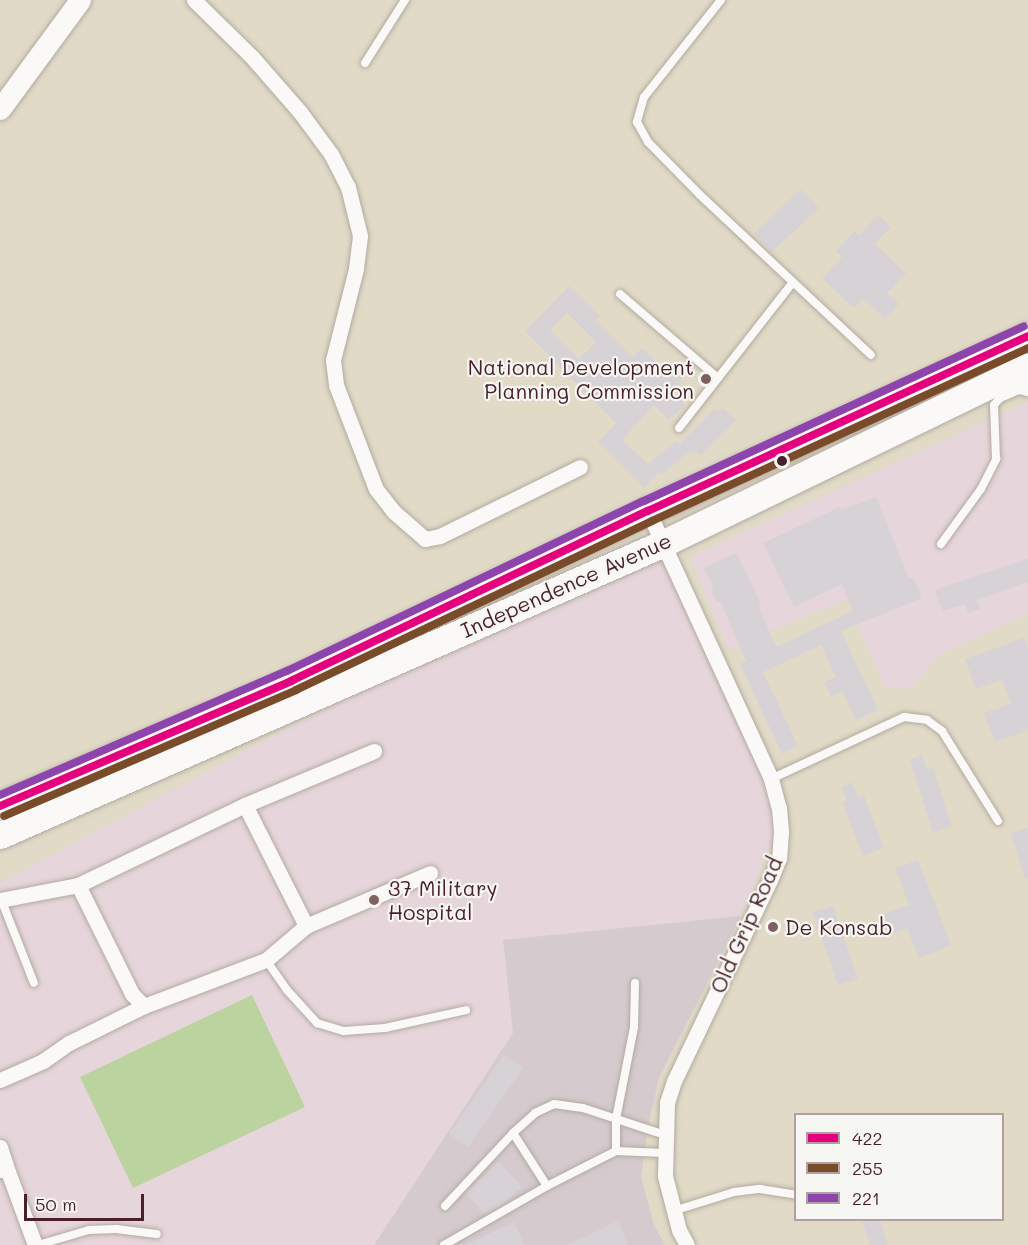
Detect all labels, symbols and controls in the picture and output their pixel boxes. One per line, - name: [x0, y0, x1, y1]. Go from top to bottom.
- place label: National Development Planning Commission: [468, 354, 694, 404]
- marker: National Development Planning Commission: [699, 372, 713, 386]
- unlabelled marker: [776, 455, 788, 467]
- street label: Independence Avenue: [457, 527, 675, 643]
- street label: Old Grip Road: [705, 853, 787, 997]
- place label: 37 Military Hospital: [388, 875, 497, 925]
- marker: 37 Military Hospital: [365, 891, 383, 909]
- place label: De Konsab: [785, 914, 893, 940]
- marker: De Konsab: [766, 920, 780, 934]
- legend: [794, 1113, 1004, 1221]
- text: 422: [852, 1126, 883, 1150]
- text: 255: [852, 1156, 883, 1180]
- scale bar: [27, 1182, 147, 1220]
- text: 221: [852, 1186, 880, 1210]
- text: 50 m: [35, 1192, 77, 1216]

